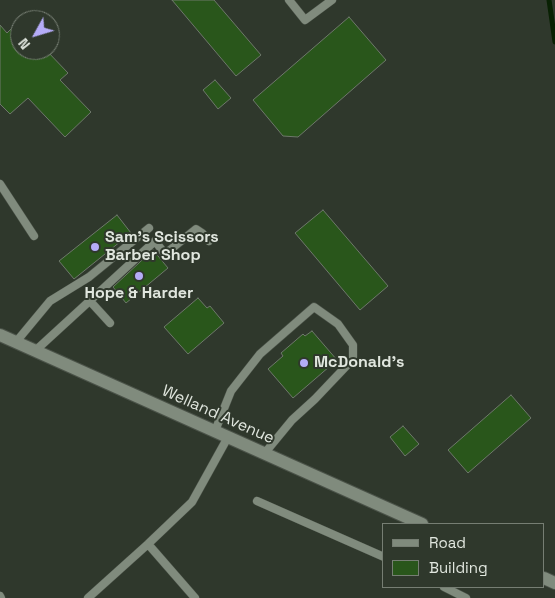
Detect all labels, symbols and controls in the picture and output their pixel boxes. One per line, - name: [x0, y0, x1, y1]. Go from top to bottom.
- north arrow: [10, 10, 60, 60]
- text: N: [14, 35, 34, 53]
- place label: Sam’s Scissors Barber Shop: [105, 228, 219, 266]
- marker: Sam’s Scissors Barber Shop: [89, 241, 101, 253]
- marker: Hope & Harder: [133, 270, 145, 282]
- place label: Hope & Harder: [85, 284, 193, 304]
- place label: McDonald's: [314, 353, 404, 373]
- marker: McDonald's: [298, 357, 310, 369]
- street label: Welland Avenue: [159, 382, 277, 448]
- legend: [382, 523, 545, 588]
- text: Road: [429, 533, 466, 552]
- text: Building: [429, 558, 488, 577]

